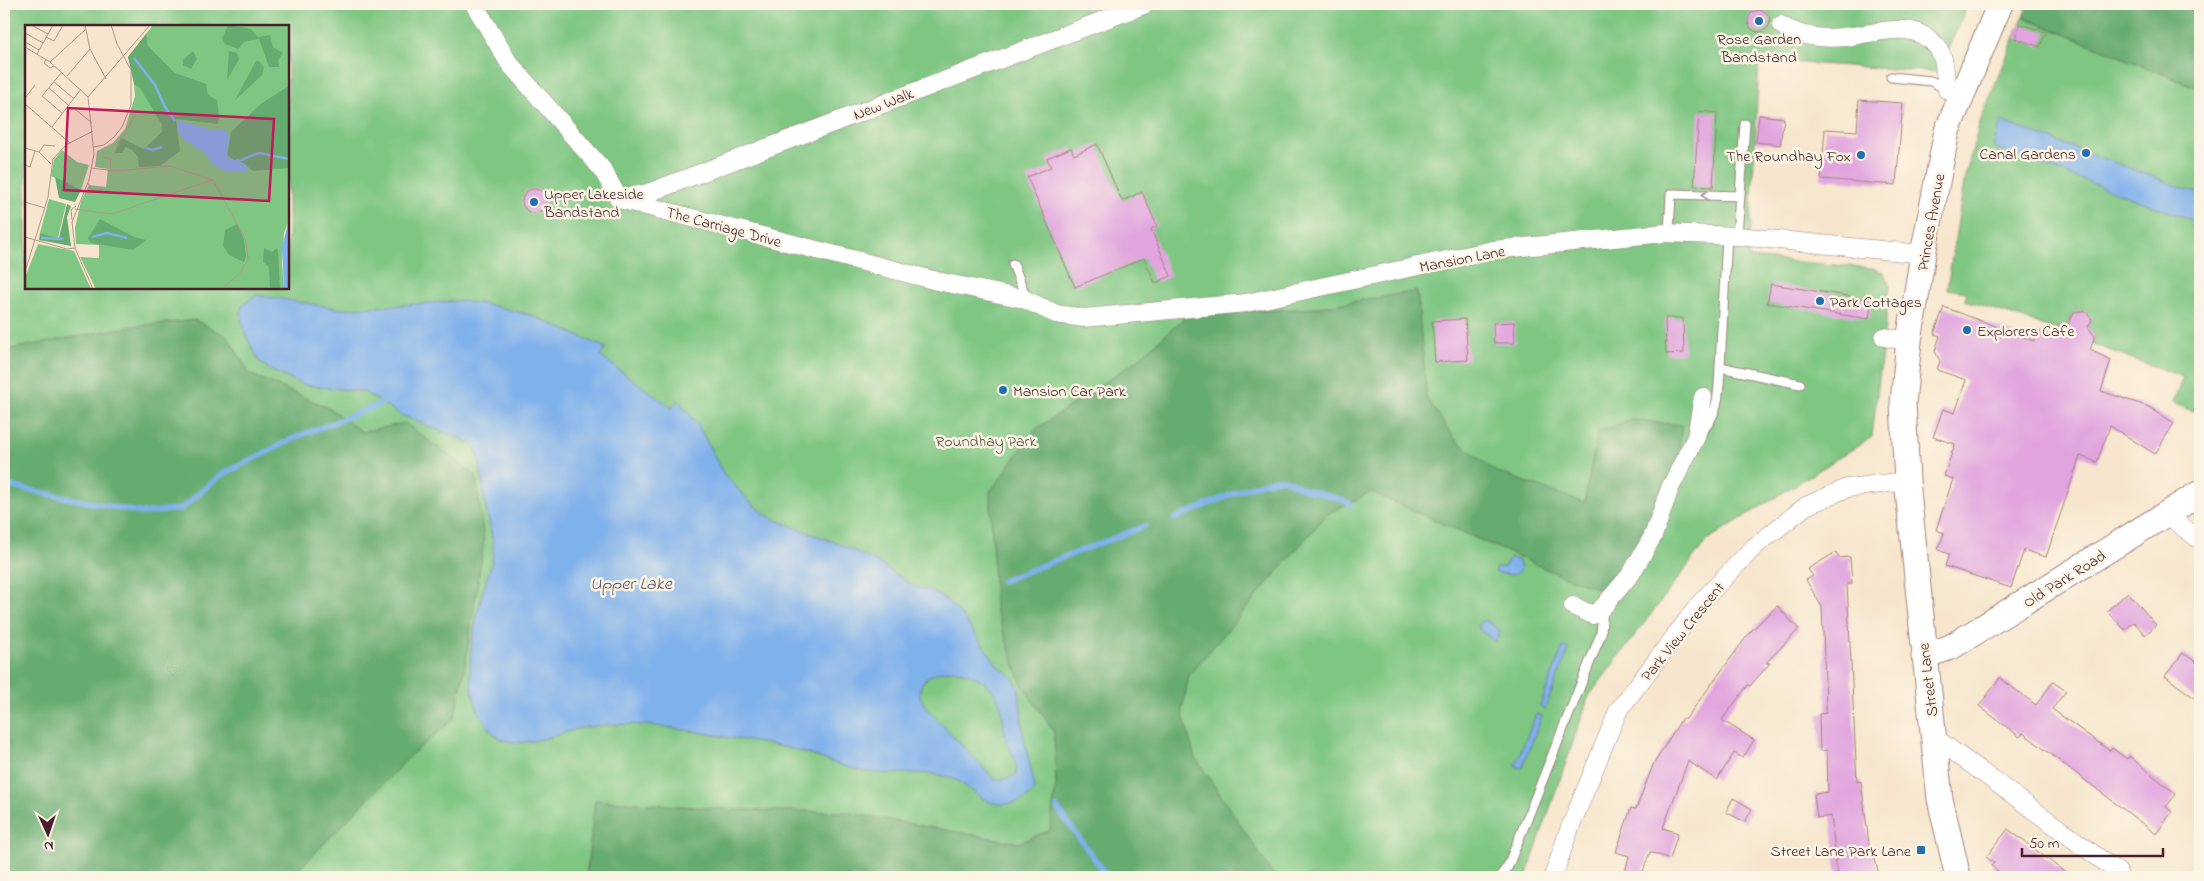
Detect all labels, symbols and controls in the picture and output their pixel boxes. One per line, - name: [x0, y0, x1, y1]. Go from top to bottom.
- marker: Rose Garden Bandstand: [1753, 15, 1765, 27]
- inset map: [25, 25, 289, 289]
- place label: Rose Garden Bandstand: [1717, 28, 1801, 70]
- street label: New Walk: [850, 82, 918, 127]
- place label: Canal Gardens: [1980, 143, 2076, 167]
- place label: The Roundhay Fox: [1726, 145, 1851, 169]
- marker: Canal Gardens: [2080, 147, 2092, 159]
- marker: The Roundhay Fox: [1855, 149, 1867, 161]
- street label: Princes Avenue: [1912, 171, 1952, 273]
- place label: Upper Lakeside Bandstand: [543, 183, 644, 225]
- one-way arrow: [1701, 190, 1709, 201]
- marker: Upper Lakeside Bandstand: [528, 196, 540, 208]
- street label: The Carriage Drive: [663, 201, 785, 255]
- street label: Mansion Lane: [1417, 240, 1508, 280]
- place label: Park Cottages: [1830, 291, 1922, 315]
- marker: Park Cottages: [1814, 295, 1826, 307]
- place label: Explorers Cafe: [1977, 320, 2075, 344]
- marker: Explorers Cafe: [1961, 324, 1973, 336]
- place label: Mansion Car Park: [1013, 380, 1127, 404]
- marker: Mansion Car Park: [997, 384, 1009, 396]
- park label: Roundhay Park: [935, 430, 1038, 454]
- street label: Old Park Road: [2019, 545, 2111, 615]
- water label: Upper Lake: [590, 572, 673, 598]
- street label: Park View Crescent: [1636, 577, 1732, 687]
- street label: Street Lane: [1912, 641, 1945, 718]
- north arrow: [22, 808, 72, 858]
- scale bar: [2022, 826, 2163, 858]
- text: 50 m: [2029, 833, 2060, 855]
- text: N: [43, 835, 54, 856]
- place label: Street Lane Park Lane: [1771, 840, 1912, 864]
- marker: Street Lane Park Lane: [1915, 844, 1927, 856]

